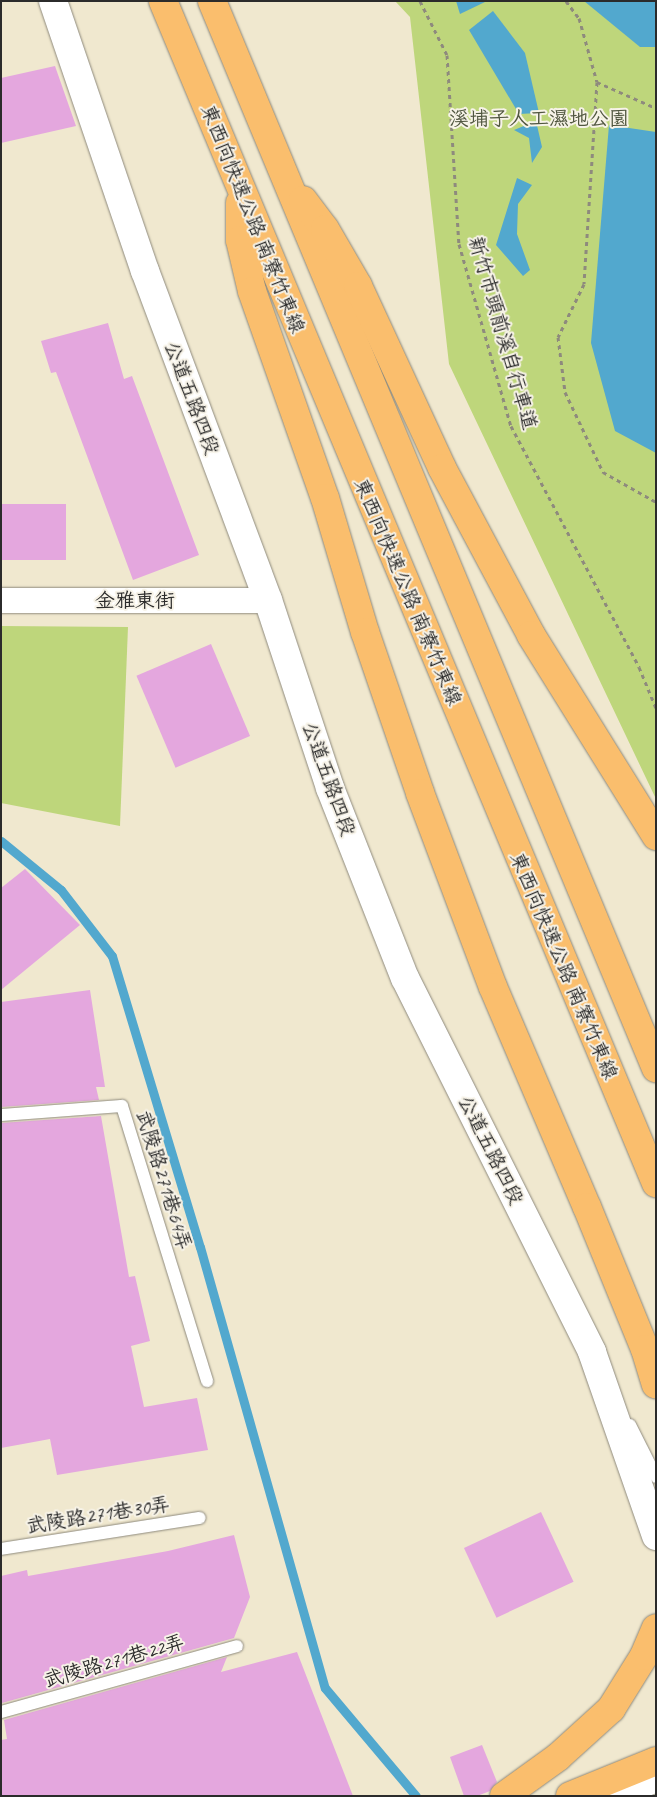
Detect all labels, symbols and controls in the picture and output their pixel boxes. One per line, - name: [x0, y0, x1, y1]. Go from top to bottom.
- street label: 東西向快速公路 南寮竹東線: [196, 101, 310, 337]
- park label: 溪埔子人工濕地公園: [449, 106, 629, 130]
- street label: 新竹市頭前溪自行車道: [464, 234, 542, 432]
- street label: 公道五路四段: [159, 338, 225, 458]
- street label: 東西向快速公路 南寮竹東線: [349, 475, 467, 709]
- street label: 金雅東街: [95, 588, 175, 612]
- street label: 公道五路四段: [297, 719, 361, 839]
- street label: 東西向快速公路 南寮竹東線: [505, 849, 623, 1083]
- street label: 公道五路四段: [453, 1091, 529, 1209]
- street label: 武陵路271巷64弄: [131, 1107, 197, 1253]
- street label: 武陵路271巷30弄: [25, 1492, 171, 1538]
- street label: 武陵路271巷22弄: [41, 1629, 187, 1693]

